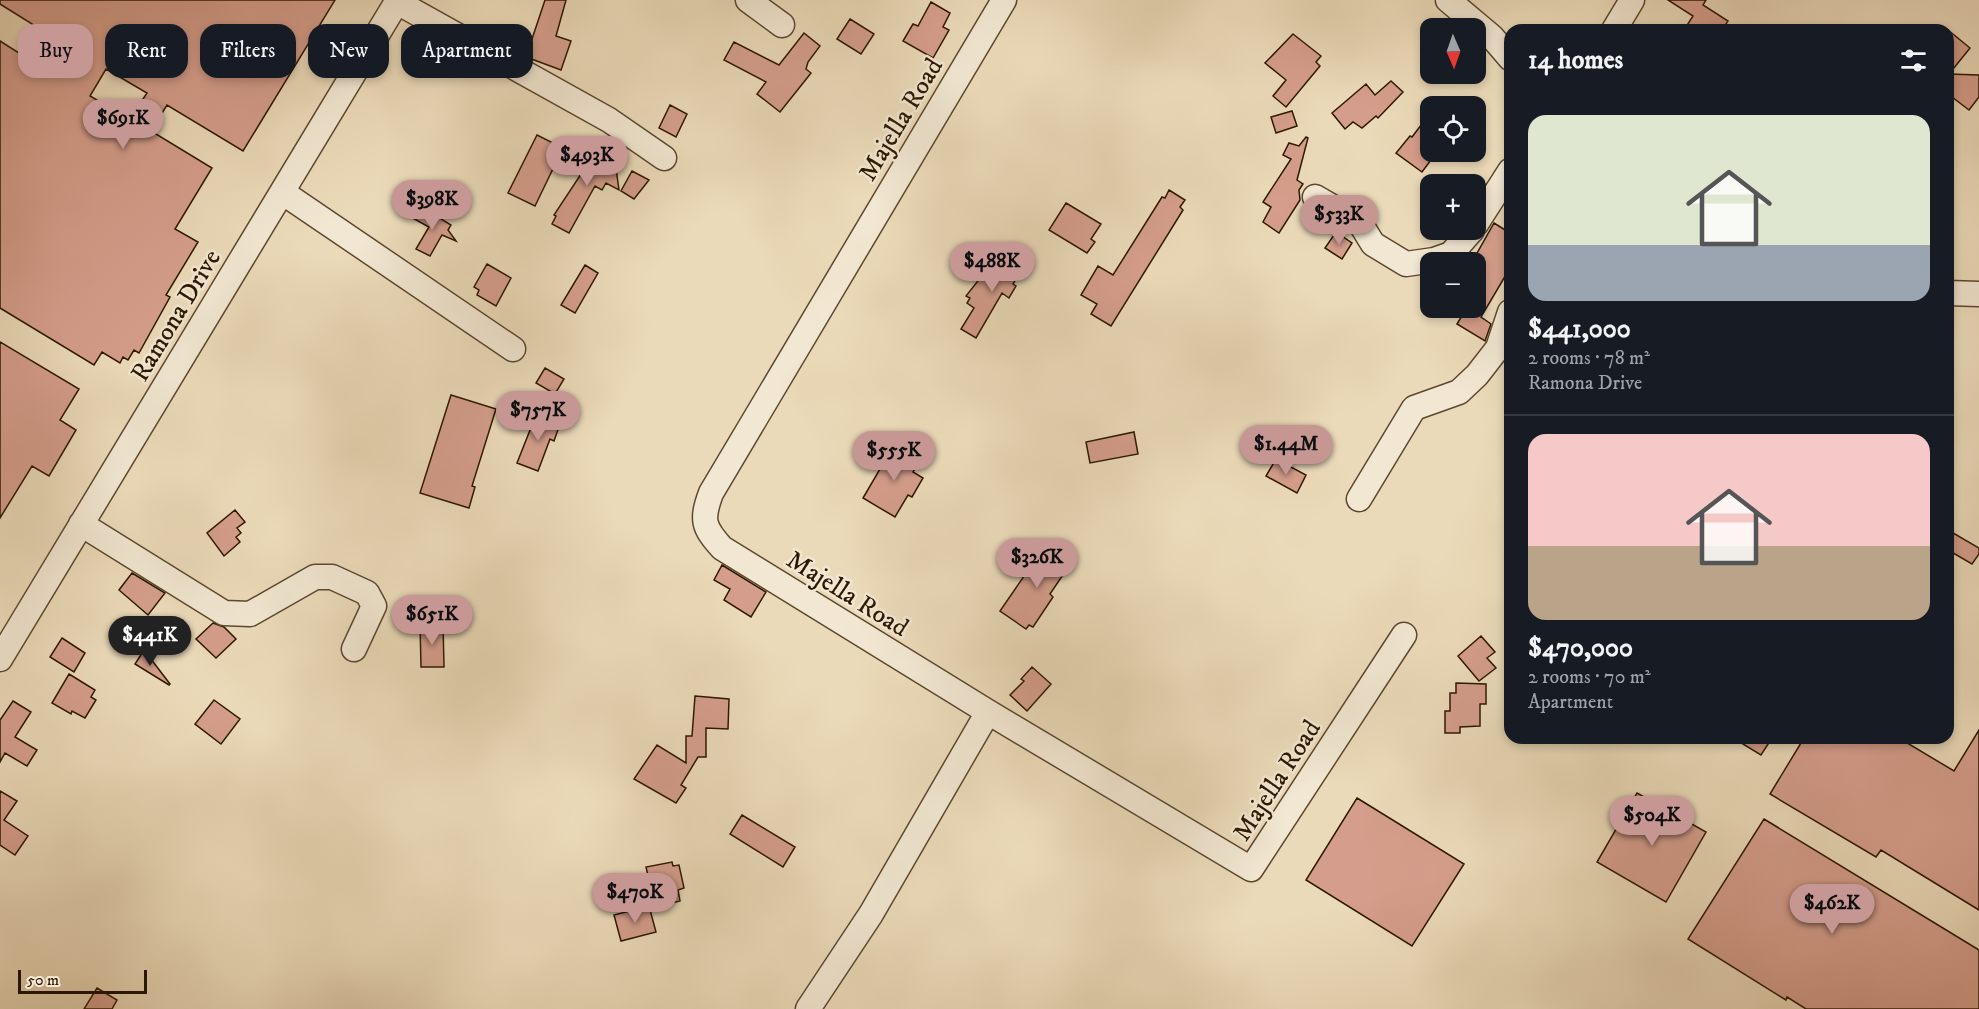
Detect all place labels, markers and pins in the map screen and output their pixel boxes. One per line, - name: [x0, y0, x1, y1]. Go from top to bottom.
- pin: $691K: [81, 99, 165, 150]
- pin: $493K: [545, 136, 629, 187]
- pin: $398K: [390, 180, 474, 231]
- pin: $533K: [1297, 195, 1381, 246]
- pin: $488K: [950, 242, 1034, 293]
- pin: $757K: [496, 391, 580, 442]
- pin: $1.44M: [1237, 425, 1335, 476]
- pin: $555K: [852, 431, 936, 482]
- pin: $326K: [995, 538, 1079, 589]
- pin: $651K: [390, 595, 474, 646]
- pin: $441K: [108, 616, 192, 667]
- pin: $504K: [1610, 796, 1694, 847]
- pin: $470K: [593, 873, 677, 924]
- pin: $462K: [1790, 884, 1874, 935]

